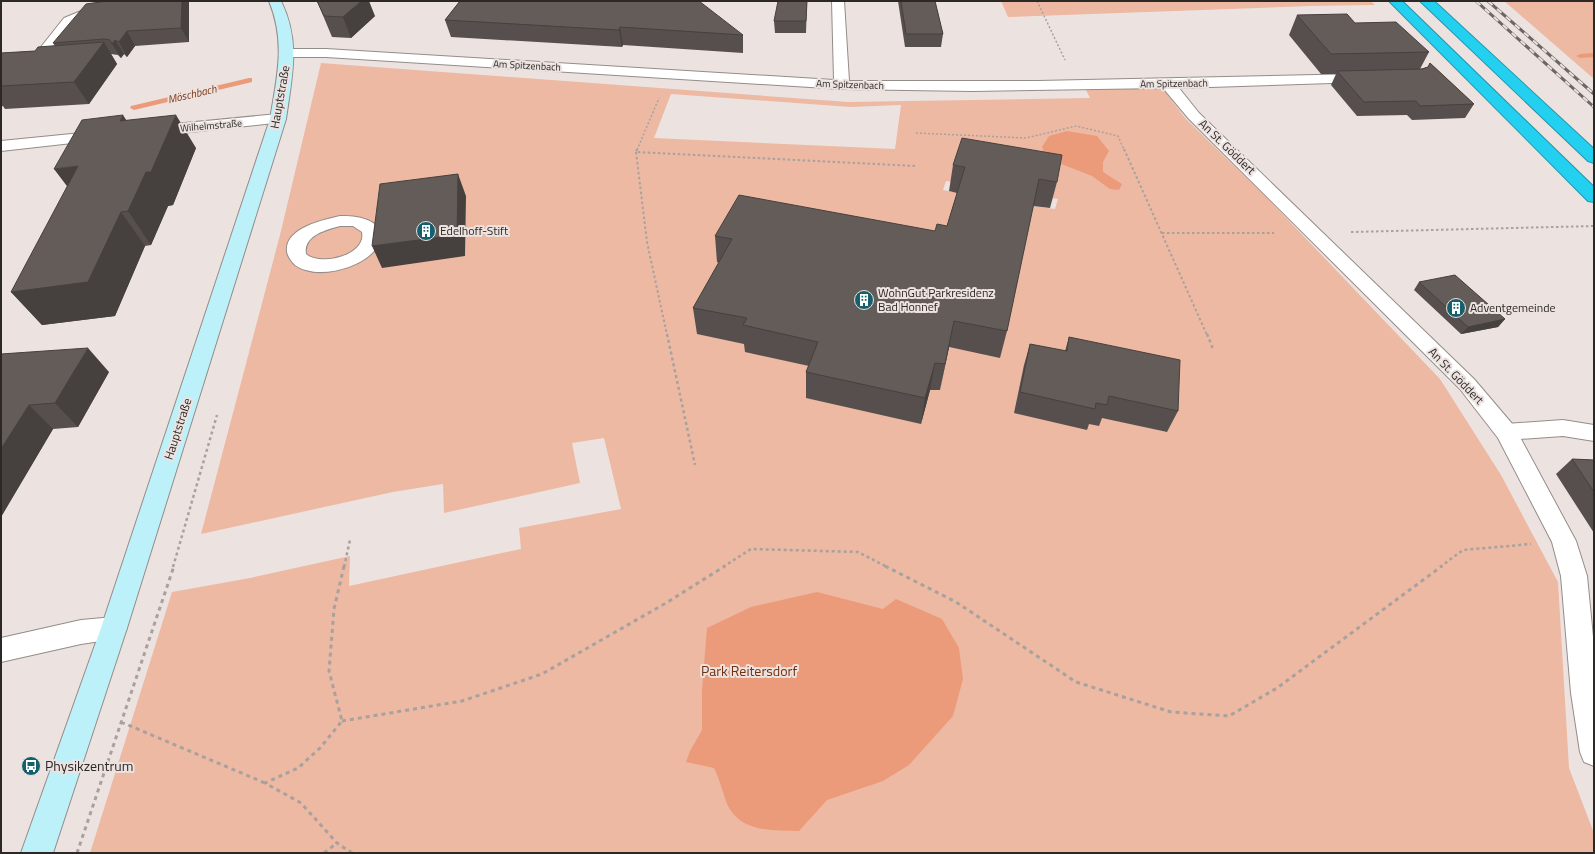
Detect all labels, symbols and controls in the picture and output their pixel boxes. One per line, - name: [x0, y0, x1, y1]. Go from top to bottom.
- street label: Am Spitzenbach: [493, 56, 561, 75]
- street label: Hauptstraße: [265, 64, 294, 130]
- street label: Am Spitzenbach: [1140, 75, 1208, 92]
- street label: Am Spitzenbach: [816, 76, 884, 93]
- water label: Möschbach: [166, 81, 218, 107]
- street label: An St. Göddert: [1195, 114, 1261, 179]
- street label: Wilhelmstraße: [180, 115, 243, 136]
- building icon: Edelhoff-Stift: [415, 220, 437, 242]
- place label: Edelhoff-Stift: [440, 221, 509, 240]
- place label: WohnGut Parkresidenz Bad Honnef: [878, 283, 994, 316]
- building icon: WohnGut Parkresidenz Bad Honnef: [853, 289, 875, 311]
- building icon: Adventgemeinde: [1445, 297, 1467, 319]
- place label: Adventgemeinde: [1470, 298, 1556, 317]
- street label: An St. Göddert: [1424, 343, 1489, 409]
- street label: Hauptstraße: [159, 396, 196, 462]
- park label: Park Reitersdorf: [701, 660, 797, 681]
- bus stop icon: Physikzentrum: [20, 755, 42, 777]
- place label: Physikzentrum: [45, 755, 133, 776]

